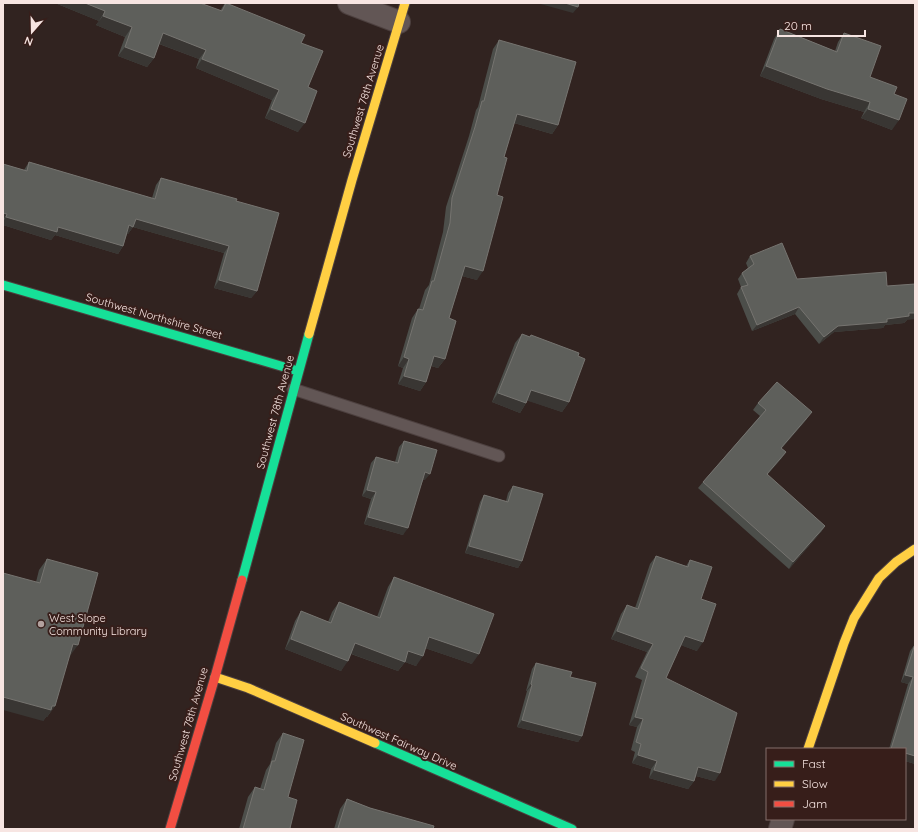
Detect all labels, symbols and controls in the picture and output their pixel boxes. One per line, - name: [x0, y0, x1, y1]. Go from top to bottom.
- north arrow: [12, 12, 52, 52]
- scale bar: [778, 12, 865, 38]
- text: 20 m: [784, 18, 812, 33]
- text: N: [22, 33, 35, 49]
- street label: Southwest 78th Avenue: [339, 43, 387, 159]
- street label: Southwest Northshire Street: [84, 290, 224, 342]
- street label: Southwest 78th Avenue: [253, 353, 297, 471]
- place label: West Slope Community Library: [49, 611, 147, 638]
- marker: West Slope Community Library: [36, 619, 46, 629]
- street label: Southwest 78th Avenue: [165, 666, 211, 782]
- street label: Southwest Fairway Drive: [339, 709, 459, 773]
- legend: [766, 748, 906, 820]
- text: Fast: [802, 756, 826, 771]
- text: Slow: [802, 776, 828, 791]
- text: Jam: [802, 796, 827, 811]

